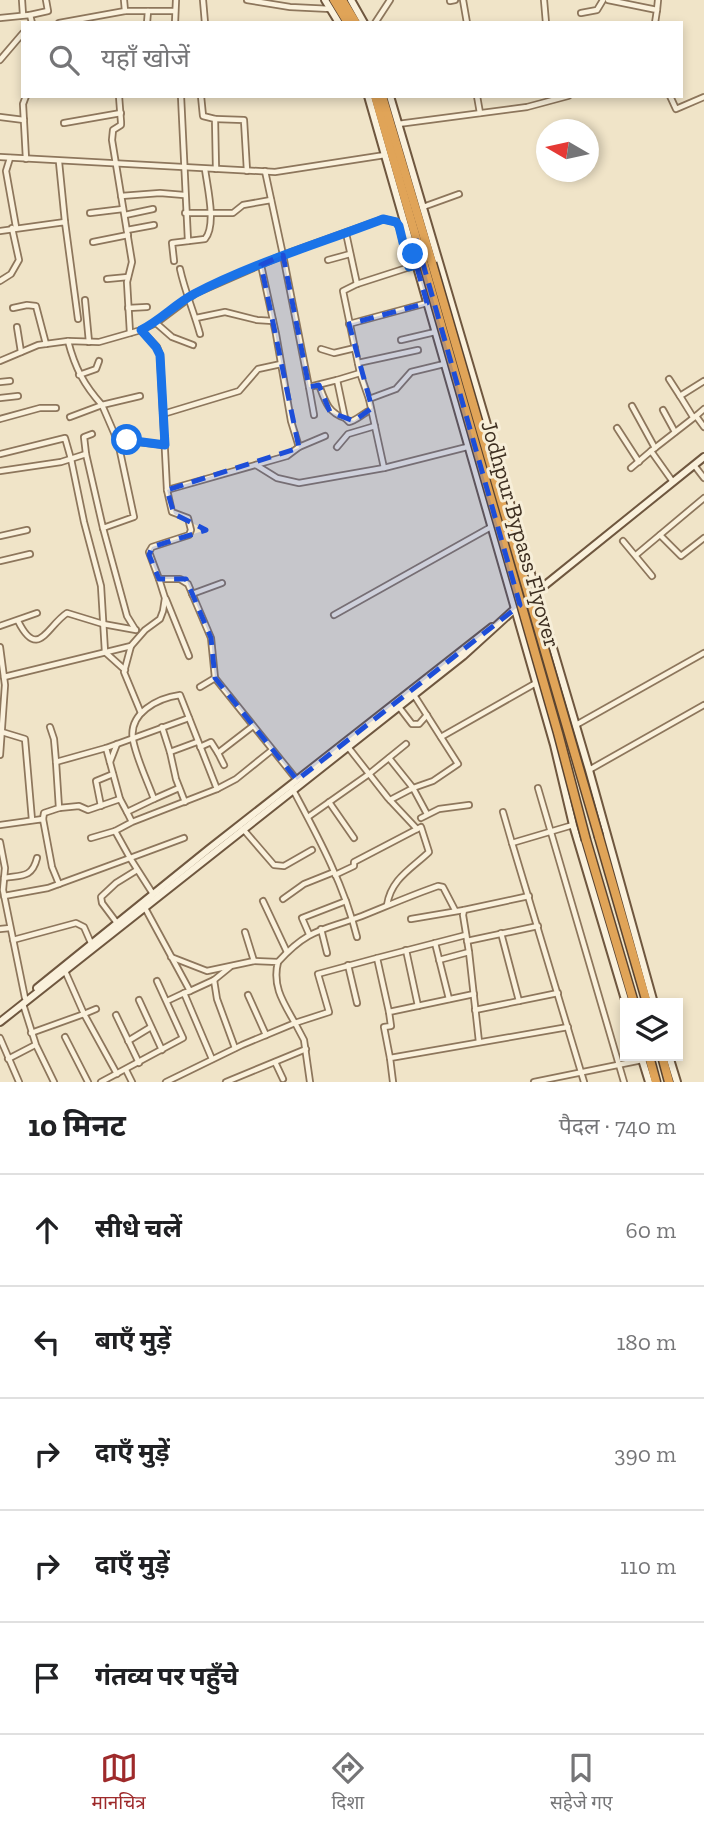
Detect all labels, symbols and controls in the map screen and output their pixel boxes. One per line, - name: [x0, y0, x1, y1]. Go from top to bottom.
- search box: [21, 21, 683, 98]
- icon: search: [45, 41, 83, 79]
- text: यहाँ खोजें: [101, 42, 190, 74]
- north arrow: [536, 119, 599, 182]
- route end: [397, 238, 428, 269]
- street label: Jodhpur Bypass Flyover: [475, 417, 567, 651]
- route start: [111, 424, 142, 455]
- map controls: [620, 998, 683, 1061]
- button: layers: [620, 998, 683, 1061]
- text: 10 मिनट: [28, 1108, 126, 1144]
- text: पैदल · 740 m: [559, 1112, 676, 1140]
- icon: ahead: [28, 1211, 66, 1249]
- text: सीधे चलें: [95, 1212, 182, 1244]
- text: 60 m: [625, 1216, 676, 1244]
- icon: left: [28, 1323, 66, 1361]
- text: बाएँ मुड़ें: [95, 1324, 171, 1356]
- text: 180 m: [616, 1328, 676, 1356]
- icon: right: [28, 1435, 66, 1473]
- text: दाएँ मुड़ें: [95, 1436, 170, 1468]
- text: 390 m: [614, 1440, 676, 1468]
- icon: right: [28, 1547, 66, 1585]
- text: दाएँ मुड़ें: [95, 1548, 170, 1580]
- text: 110 m: [620, 1552, 676, 1580]
- icon: arrive: [28, 1659, 66, 1697]
- text: गंतव्य पर पहुँचे: [95, 1660, 238, 1692]
- tab: मानचित्र: [92, 1749, 146, 1817]
- tab: दिशा: [329, 1749, 367, 1817]
- tab: सहेजे गए: [550, 1749, 612, 1817]

